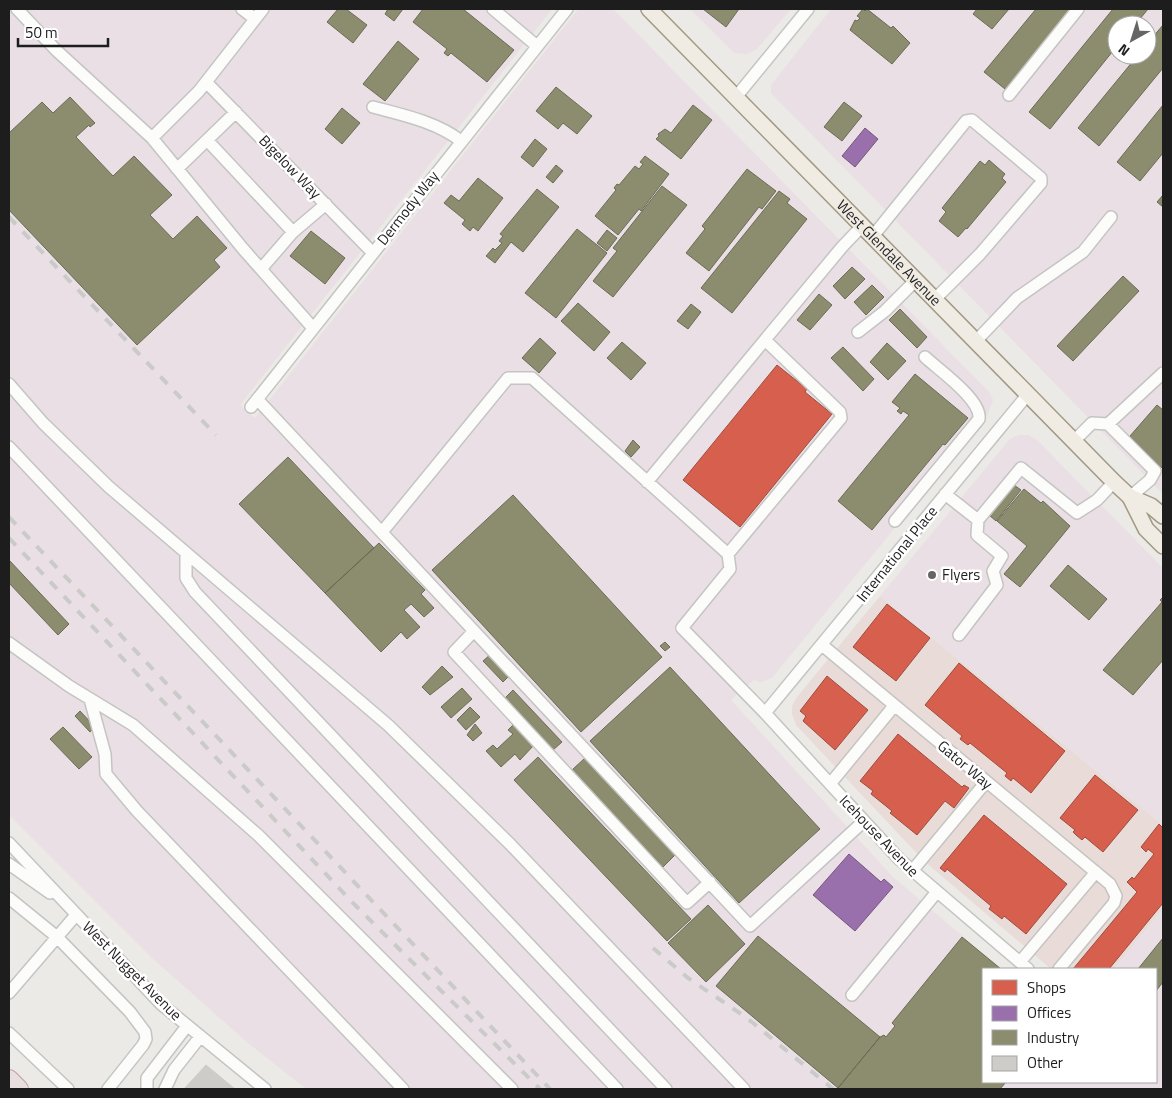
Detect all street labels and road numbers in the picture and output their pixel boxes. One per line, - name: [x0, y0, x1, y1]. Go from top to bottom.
- street label: Bigelow Way: [254, 129, 327, 204]
- street label: Dermody Way: [371, 165, 444, 250]
- street label: West Glendale Avenue: [831, 194, 947, 311]
- street label: International Place: [851, 501, 943, 607]
- street label: Gator Way: [933, 735, 998, 795]
- street label: Icehouse Avenue: [834, 789, 925, 882]
- street label: West Nugget Avenue: [77, 916, 187, 1026]

